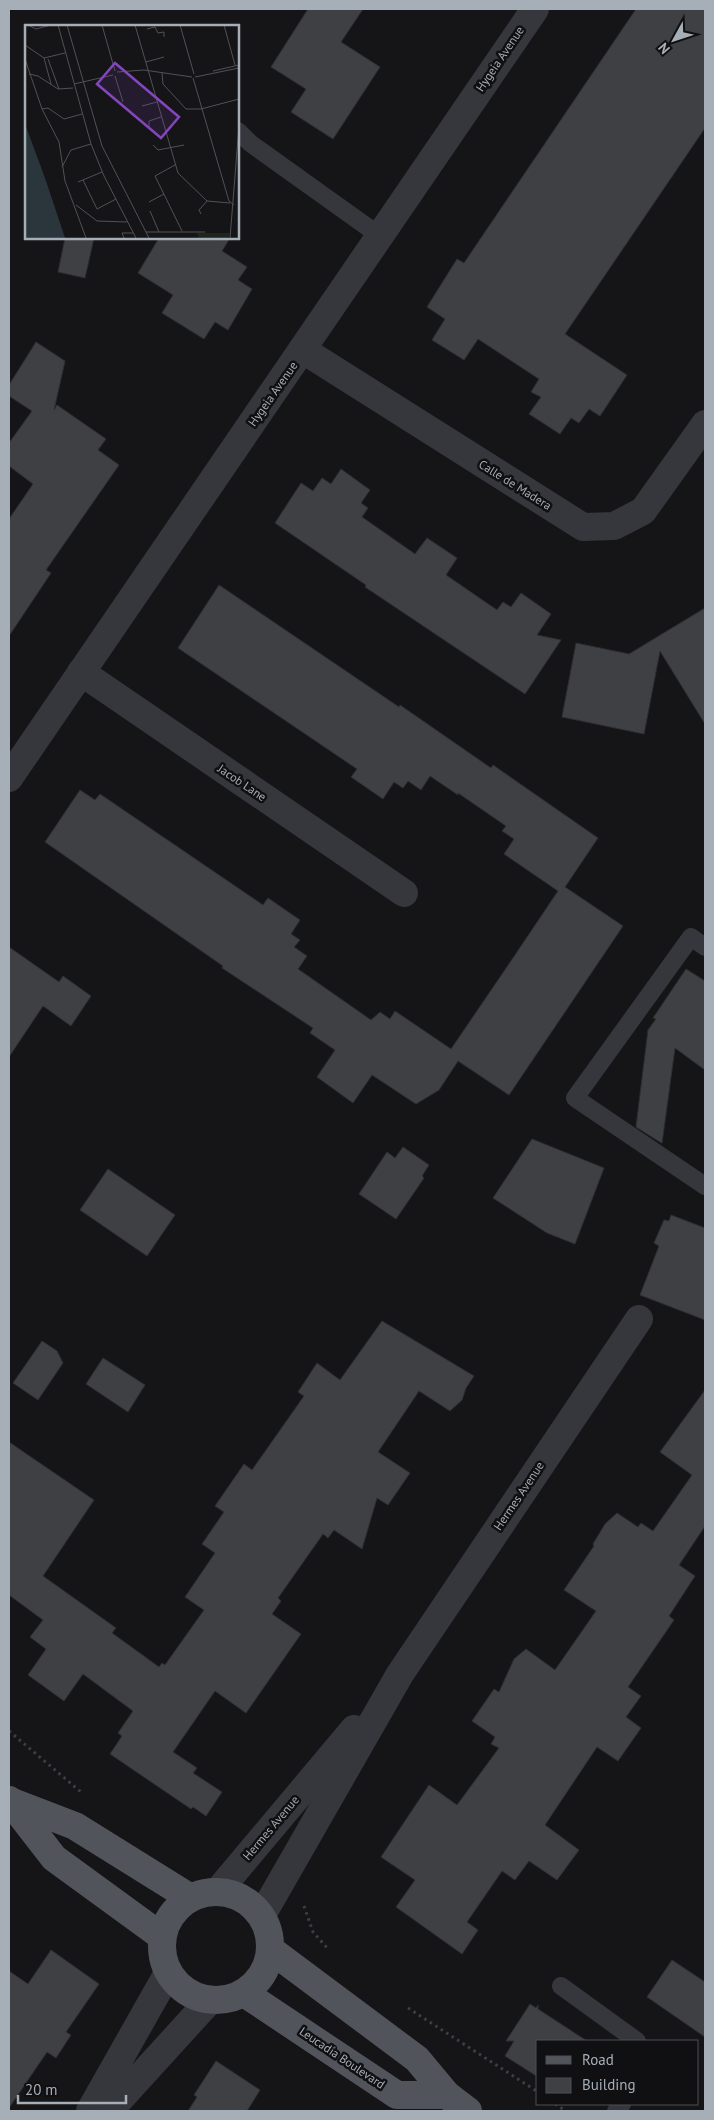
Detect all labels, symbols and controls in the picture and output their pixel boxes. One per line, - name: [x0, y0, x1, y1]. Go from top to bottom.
- north arrow: [649, 15, 699, 65]
- street label: Hygeia Avenue: [472, 23, 527, 94]
- inset map: [25, 25, 239, 239]
- text: N: [654, 39, 674, 58]
- street label: Hygeia Avenue: [245, 358, 300, 429]
- street label: Calle de Madera: [476, 456, 554, 513]
- street label: Jacob Lane: [214, 760, 269, 804]
- street label: Hermes Avenue: [490, 1459, 547, 1533]
- street label: Hermes Avenue: [239, 1792, 302, 1863]
- street label: Leucadia Boulevard: [297, 2023, 388, 2092]
- legend: [536, 2040, 699, 2105]
- text: Road: [582, 2050, 614, 2069]
- scale bar: [18, 2072, 125, 2104]
- text: Building: [582, 2075, 636, 2094]
- text: 20 m: [25, 2080, 58, 2099]

